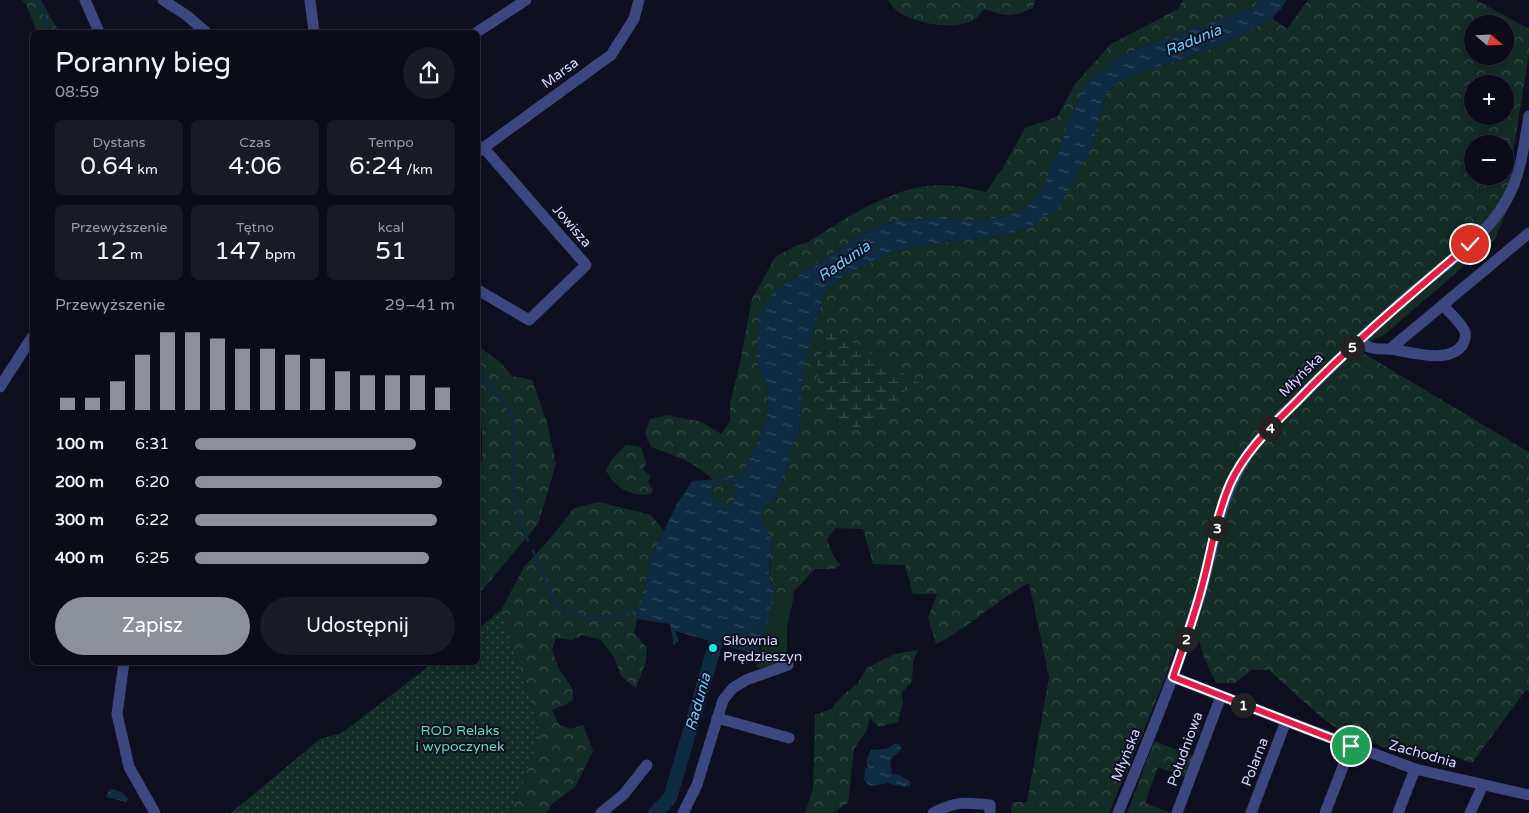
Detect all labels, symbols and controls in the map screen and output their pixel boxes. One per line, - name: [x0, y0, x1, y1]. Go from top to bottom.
- north arrow: [1464, 15, 1514, 65]
- map controls: [1464, 15, 1514, 185]
- water label: Radunia: [1162, 20, 1224, 59]
- text: Poranny bieg: [55, 46, 231, 80]
- button: share: [403, 47, 455, 99]
- street label: Marsa: [538, 54, 582, 92]
- button: +: [1464, 75, 1514, 125]
- text: 08:59: [55, 82, 99, 102]
- text: Dystans: [92, 134, 146, 151]
- text: Czas: [239, 134, 271, 151]
- text: Tempo: [368, 134, 414, 151]
- button: −: [1464, 135, 1514, 185]
- text: 0.64: [80, 151, 134, 181]
- text: 4:06: [228, 151, 282, 181]
- text: 6:24: [349, 151, 403, 181]
- text: km: [134, 161, 158, 178]
- text: /km: [403, 161, 433, 178]
- street label: Jowisza: [549, 201, 595, 251]
- text: Przewyższenie: [71, 219, 167, 236]
- text: Tętno: [236, 219, 274, 236]
- text: kcal: [378, 219, 404, 236]
- pin: [1449, 223, 1491, 265]
- icon: check: [1456, 230, 1484, 258]
- text: 12: [95, 236, 126, 266]
- text: 147: [214, 236, 261, 266]
- text: 51: [375, 236, 407, 266]
- water label: Radunia: [815, 237, 874, 285]
- text: m: [126, 246, 143, 263]
- text: bpm: [261, 246, 296, 263]
- text: Przewyższenie: [55, 295, 165, 315]
- text: 29–41 m: [385, 295, 455, 315]
- pin: 5: [1340, 334, 1364, 360]
- text: 5: [1348, 339, 1357, 356]
- street label: Młyńska: [1275, 349, 1327, 401]
- pin: 4: [1258, 416, 1282, 440]
- text: 4: [1266, 420, 1275, 437]
- text: 100 m: [55, 434, 104, 454]
- text: 6:31: [135, 434, 169, 454]
- text: 200 m: [55, 472, 104, 492]
- text: 6:20: [135, 472, 169, 492]
- text: 300 m: [55, 510, 104, 530]
- text: 6:22: [135, 510, 169, 530]
- pin: 3: [1204, 516, 1230, 540]
- text: 3: [1213, 520, 1222, 537]
- text: 400 m: [55, 548, 104, 568]
- text: 6:25: [135, 548, 169, 568]
- button: Zapisz: [55, 597, 250, 655]
- button: Udostępnij: [260, 597, 455, 655]
- pin: 2: [1174, 626, 1198, 652]
- text: 2: [1182, 631, 1191, 648]
- place label: Siłownia Prędzieszyn: [723, 632, 802, 665]
- marker: Siłownia Prędzieszyn: [707, 642, 719, 654]
- water label: Radunia: [681, 671, 715, 733]
- pin: 1: [1230, 692, 1256, 718]
- text: 1: [1239, 697, 1248, 714]
- street label: Południowa: [1164, 709, 1206, 789]
- park label: ROD Relaks i wypoczynek: [415, 722, 505, 755]
- pin: [1330, 725, 1372, 767]
- street label: Młyńska: [1108, 726, 1144, 784]
- icon: arrive: [1337, 732, 1365, 760]
- street label: Polarna: [1238, 735, 1272, 789]
- street label: Zachodnia: [1387, 736, 1459, 772]

